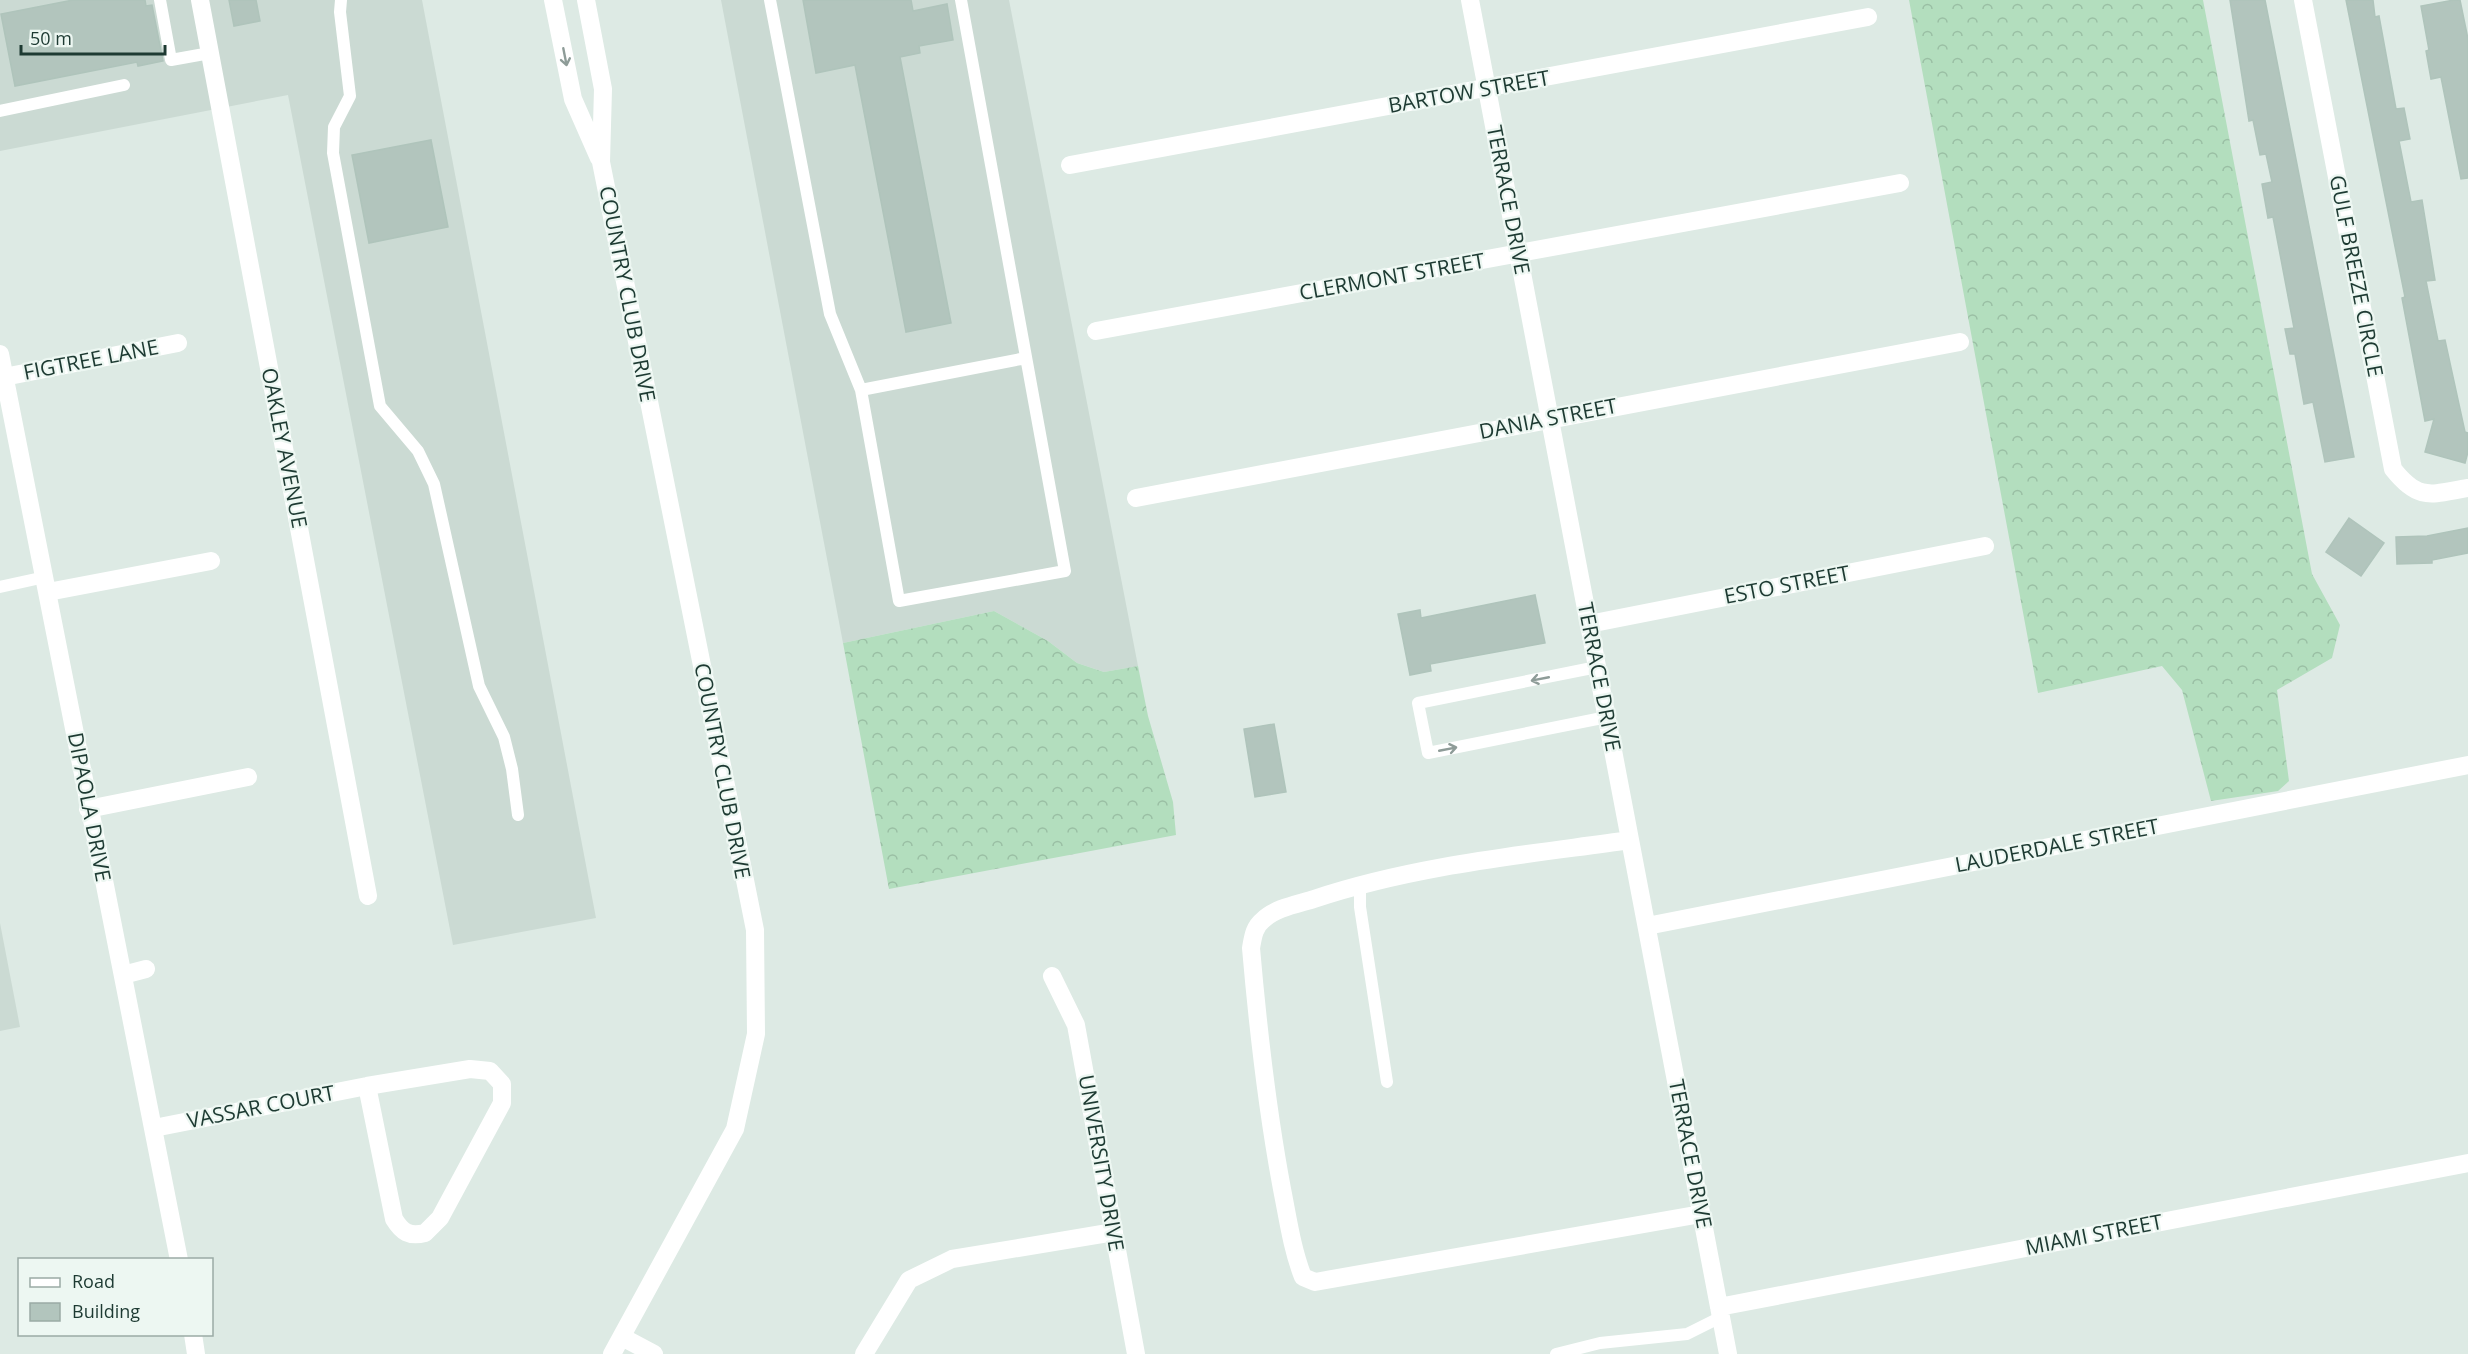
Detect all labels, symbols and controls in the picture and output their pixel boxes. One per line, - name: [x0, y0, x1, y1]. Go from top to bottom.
- scale bar: [21, 18, 165, 56]
- text: 50 m: [30, 26, 72, 50]
- one-way arrow: [560, 47, 571, 67]
- street label: BARTOW STREET: [1386, 63, 1552, 119]
- street label: TERRACE DRIVE: [1481, 123, 1537, 277]
- street label: GULF BREEZE CIRCLE: [2324, 173, 2390, 379]
- street label: COUNTRY CLUB DRIVE: [593, 184, 663, 404]
- street label: CLERMONT STREET: [1297, 246, 1487, 306]
- street label: FIGTREE LANE: [21, 332, 161, 386]
- street label: OAKLEY AVENUE: [256, 365, 314, 530]
- street label: DANIA STREET: [1476, 391, 1620, 445]
- street label: ESTO STREET: [1722, 558, 1852, 610]
- street label: TERRACE DRIVE: [1572, 600, 1628, 754]
- street label: COUNTRY CLUB DRIVE: [688, 661, 758, 881]
- one-way arrow: [1531, 674, 1550, 685]
- street label: DIPAOLA DRIVE: [62, 730, 118, 884]
- one-way arrow: [1438, 743, 1457, 754]
- street label: LAUDERDALE STREET: [1953, 811, 2161, 879]
- street label: UNIVERSITY DRIVE: [1073, 1072, 1131, 1253]
- street label: TERRACE DRIVE: [1663, 1077, 1719, 1231]
- street label: VASSAR COURT: [185, 1078, 337, 1134]
- street label: MIAMI STREET: [2023, 1207, 2165, 1261]
- legend: [18, 1258, 213, 1336]
- text: Road: [72, 1269, 115, 1293]
- text: Building: [72, 1299, 140, 1323]

